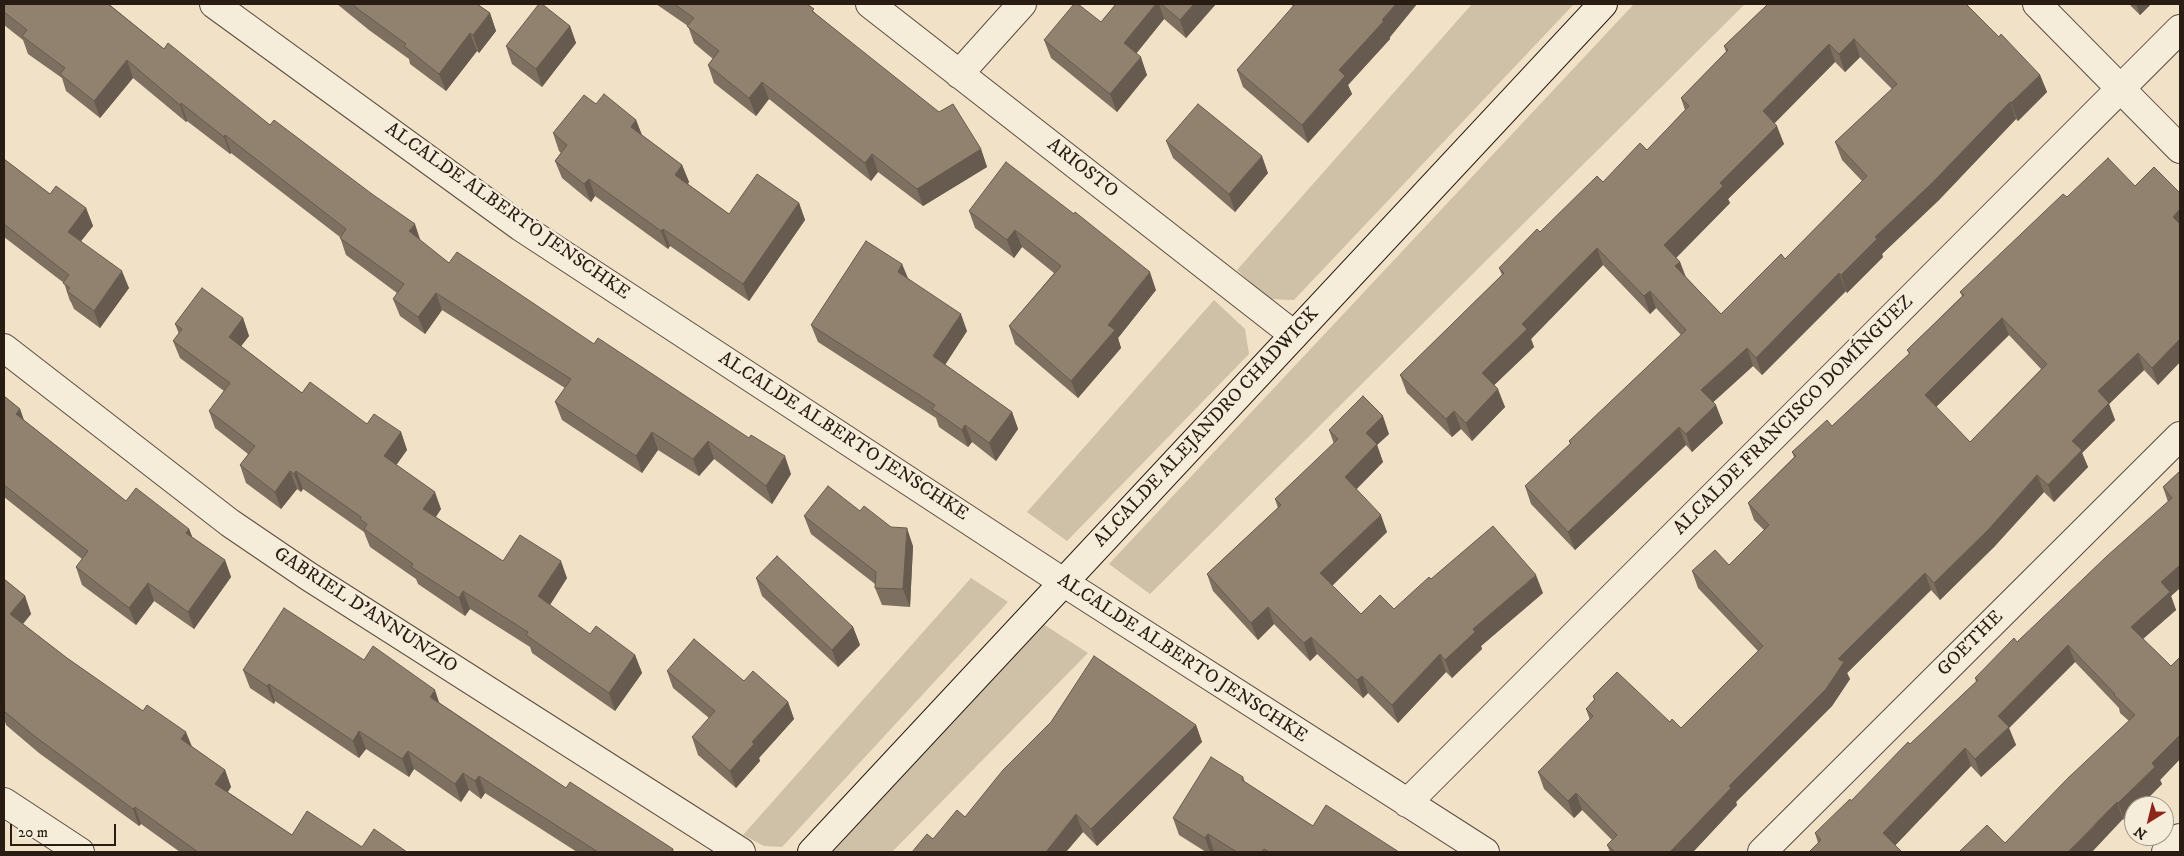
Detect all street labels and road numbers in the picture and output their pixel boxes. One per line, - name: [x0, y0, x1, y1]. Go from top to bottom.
- street label: ALCALDE ALBERTO JENSCHKE: [380, 119, 634, 305]
- street label: ARIOSTO: [1042, 134, 1122, 204]
- street label: ALCALDE FRANCISCO DOMÍNGUEZ: [1669, 291, 1919, 541]
- street label: ALCALDE ALEJANDRO CHADWICK: [1090, 303, 1324, 553]
- street label: ALCALDE ALBERTO JENSCHKE: [714, 348, 972, 526]
- street label: GABRIEL D'ANNUNZIO: [269, 543, 461, 679]
- street label: ALCALDE ALBERTO JENSCHKE: [1053, 570, 1311, 748]
- street label: GOETHE: [1933, 606, 2009, 682]

